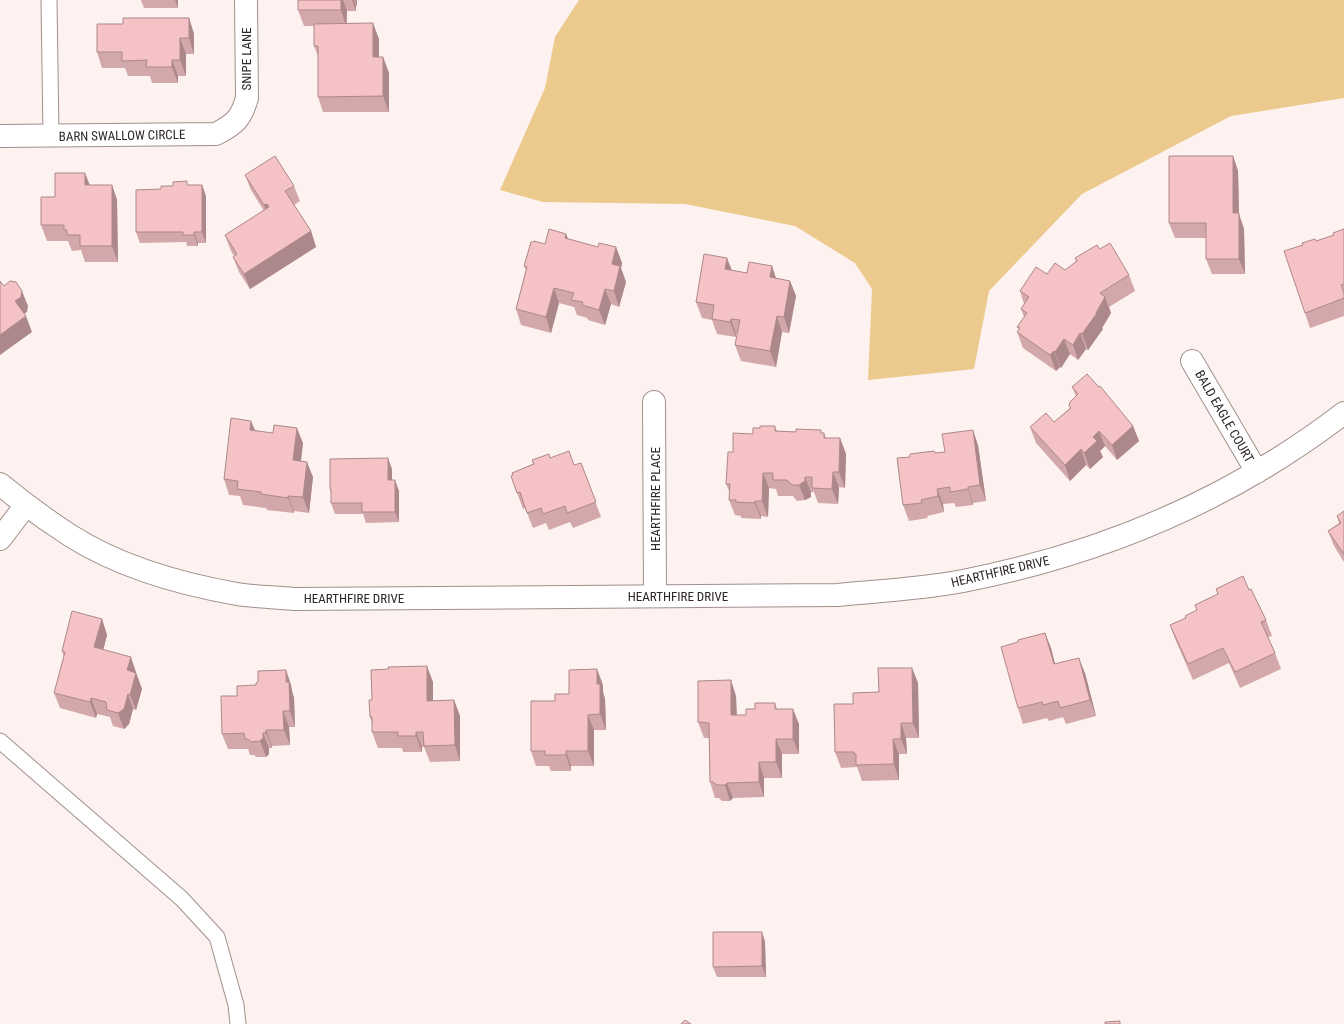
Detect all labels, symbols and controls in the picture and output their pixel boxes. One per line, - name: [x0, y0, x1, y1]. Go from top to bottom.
- street label: SNIPE LANE: [239, 27, 254, 91]
- street label: BARN SWALLOW CIRCLE: [59, 127, 185, 144]
- street label: BALD EAGLE COURT: [1192, 367, 1257, 465]
- street label: HEARTHFIRE PLACE: [648, 447, 663, 551]
- street label: HEARTHFIRE DRIVE: [950, 553, 1051, 590]
- street label: HEARTHFIRE DRIVE: [628, 589, 728, 604]
- street label: HEARTHFIRE DRIVE: [304, 591, 404, 606]

